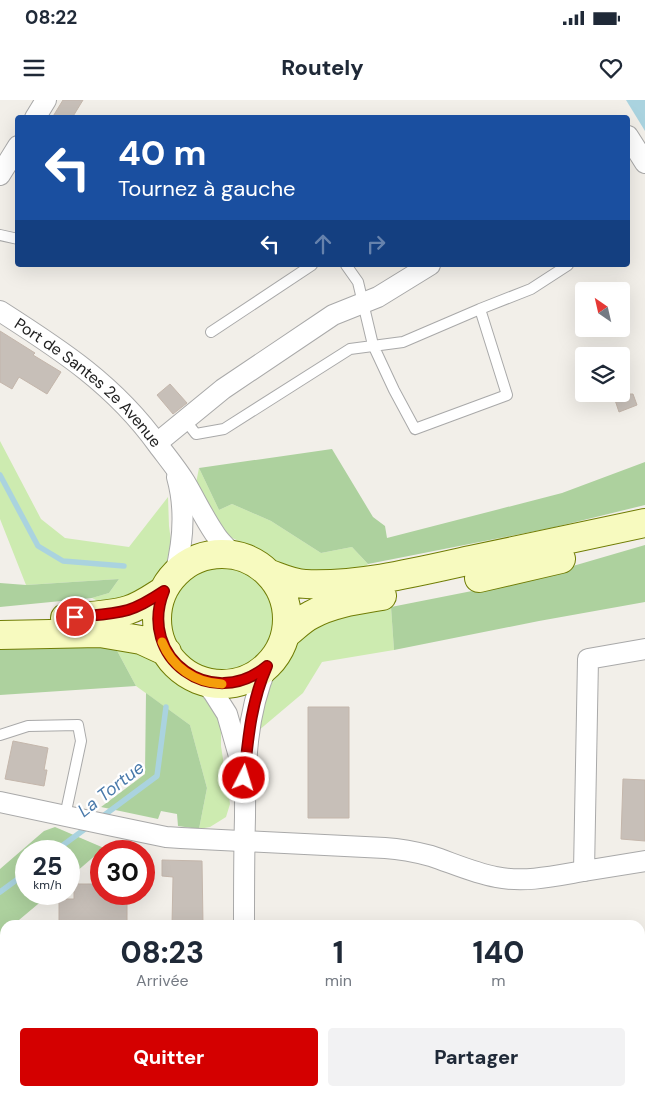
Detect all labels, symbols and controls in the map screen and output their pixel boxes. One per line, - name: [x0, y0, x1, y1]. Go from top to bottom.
- text: 08:22: [25, 5, 77, 30]
- text: Routely: [281, 53, 364, 82]
- icon: menu: [20, 54, 48, 82]
- icon: heart: [597, 54, 625, 82]
- text: 40 m: [118, 130, 207, 176]
- icon: left: [35, 135, 100, 200]
- text: Tournez à gauche: [118, 174, 296, 203]
- icon: left: [256, 230, 284, 258]
- icon: ahead: [309, 230, 337, 258]
- icon: right: [362, 230, 390, 258]
- north arrow: [575, 282, 630, 338]
- map controls: [575, 282, 630, 402]
- street label: Port de Santes 2e Avenue: [10, 313, 166, 452]
- button: layers: [575, 347, 630, 402]
- pin: [54, 596, 96, 638]
- icon: arrive: [61, 603, 89, 631]
- position arrow: [217, 751, 269, 803]
- water label: La Tortue: [73, 755, 149, 823]
- speed limit sign: 30: [90, 840, 155, 905]
- text: 25: [33, 850, 62, 883]
- text: km/h: [33, 877, 62, 893]
- text: 08:23: [121, 933, 204, 972]
- text: 1: [333, 933, 344, 972]
- text: 140: [473, 933, 524, 972]
- text: Arrivée: [136, 970, 189, 991]
- text: min: [325, 970, 352, 991]
- text: m: [491, 970, 506, 991]
- button: Quitter: [20, 1028, 318, 1086]
- button: Partager: [328, 1028, 625, 1086]

